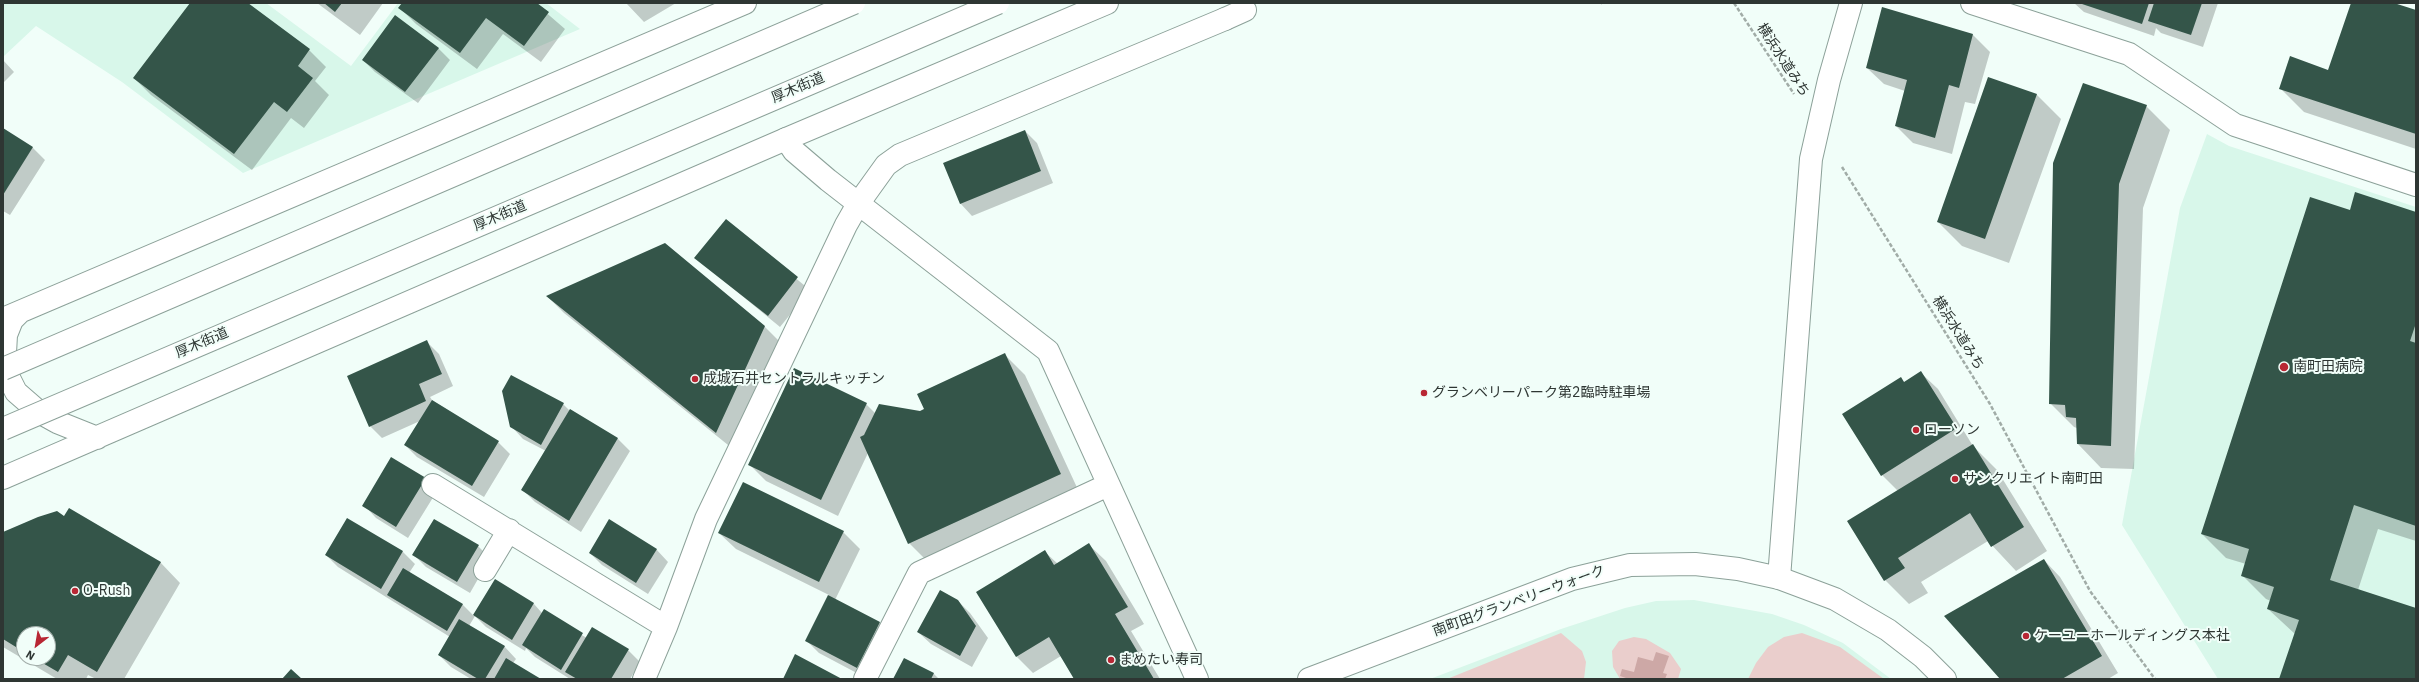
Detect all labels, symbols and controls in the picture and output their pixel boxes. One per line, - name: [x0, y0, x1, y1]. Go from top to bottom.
- street label: 横浜水道みち: [1753, 20, 1813, 100]
- street label: 厚木街道: [769, 69, 827, 107]
- street label: 厚木街道: [471, 197, 529, 235]
- street label: 横浜水道みち: [1929, 293, 1987, 373]
- street label: 厚木街道: [173, 324, 231, 362]
- place label: 南町田病院: [2293, 359, 2363, 375]
- marker: 南町田病院: [2278, 361, 2290, 373]
- place label: 成城石井セントラルキッチン: [703, 371, 885, 387]
- marker: 成城石井セントラルキッチン: [690, 374, 700, 384]
- place label: グランベリーパーク第2臨時駐車場: [1432, 385, 1650, 401]
- marker: グランベリーパーク第2臨時駐車場: [1419, 388, 1429, 398]
- place label: ローソン: [1924, 422, 1980, 438]
- marker: ローソン: [1911, 425, 1921, 435]
- place label: サンクリエイト南町田: [1963, 471, 2103, 487]
- marker: サンクリエイト南町田: [1950, 474, 1960, 484]
- street label: 南町田グランベリーウォーク: [1431, 562, 1607, 640]
- place label: O-Rush: [83, 583, 130, 599]
- marker: O-Rush: [70, 586, 80, 596]
- north arrow: [16, 626, 56, 666]
- place label: ケーユーホールディングス本社: [2034, 628, 2230, 644]
- marker: ケーユーホールディングス本社: [2021, 631, 2031, 641]
- text: N: [23, 647, 37, 663]
- place label: まめたい寿司: [1119, 652, 1203, 668]
- marker: まめたい寿司: [1106, 655, 1116, 665]

